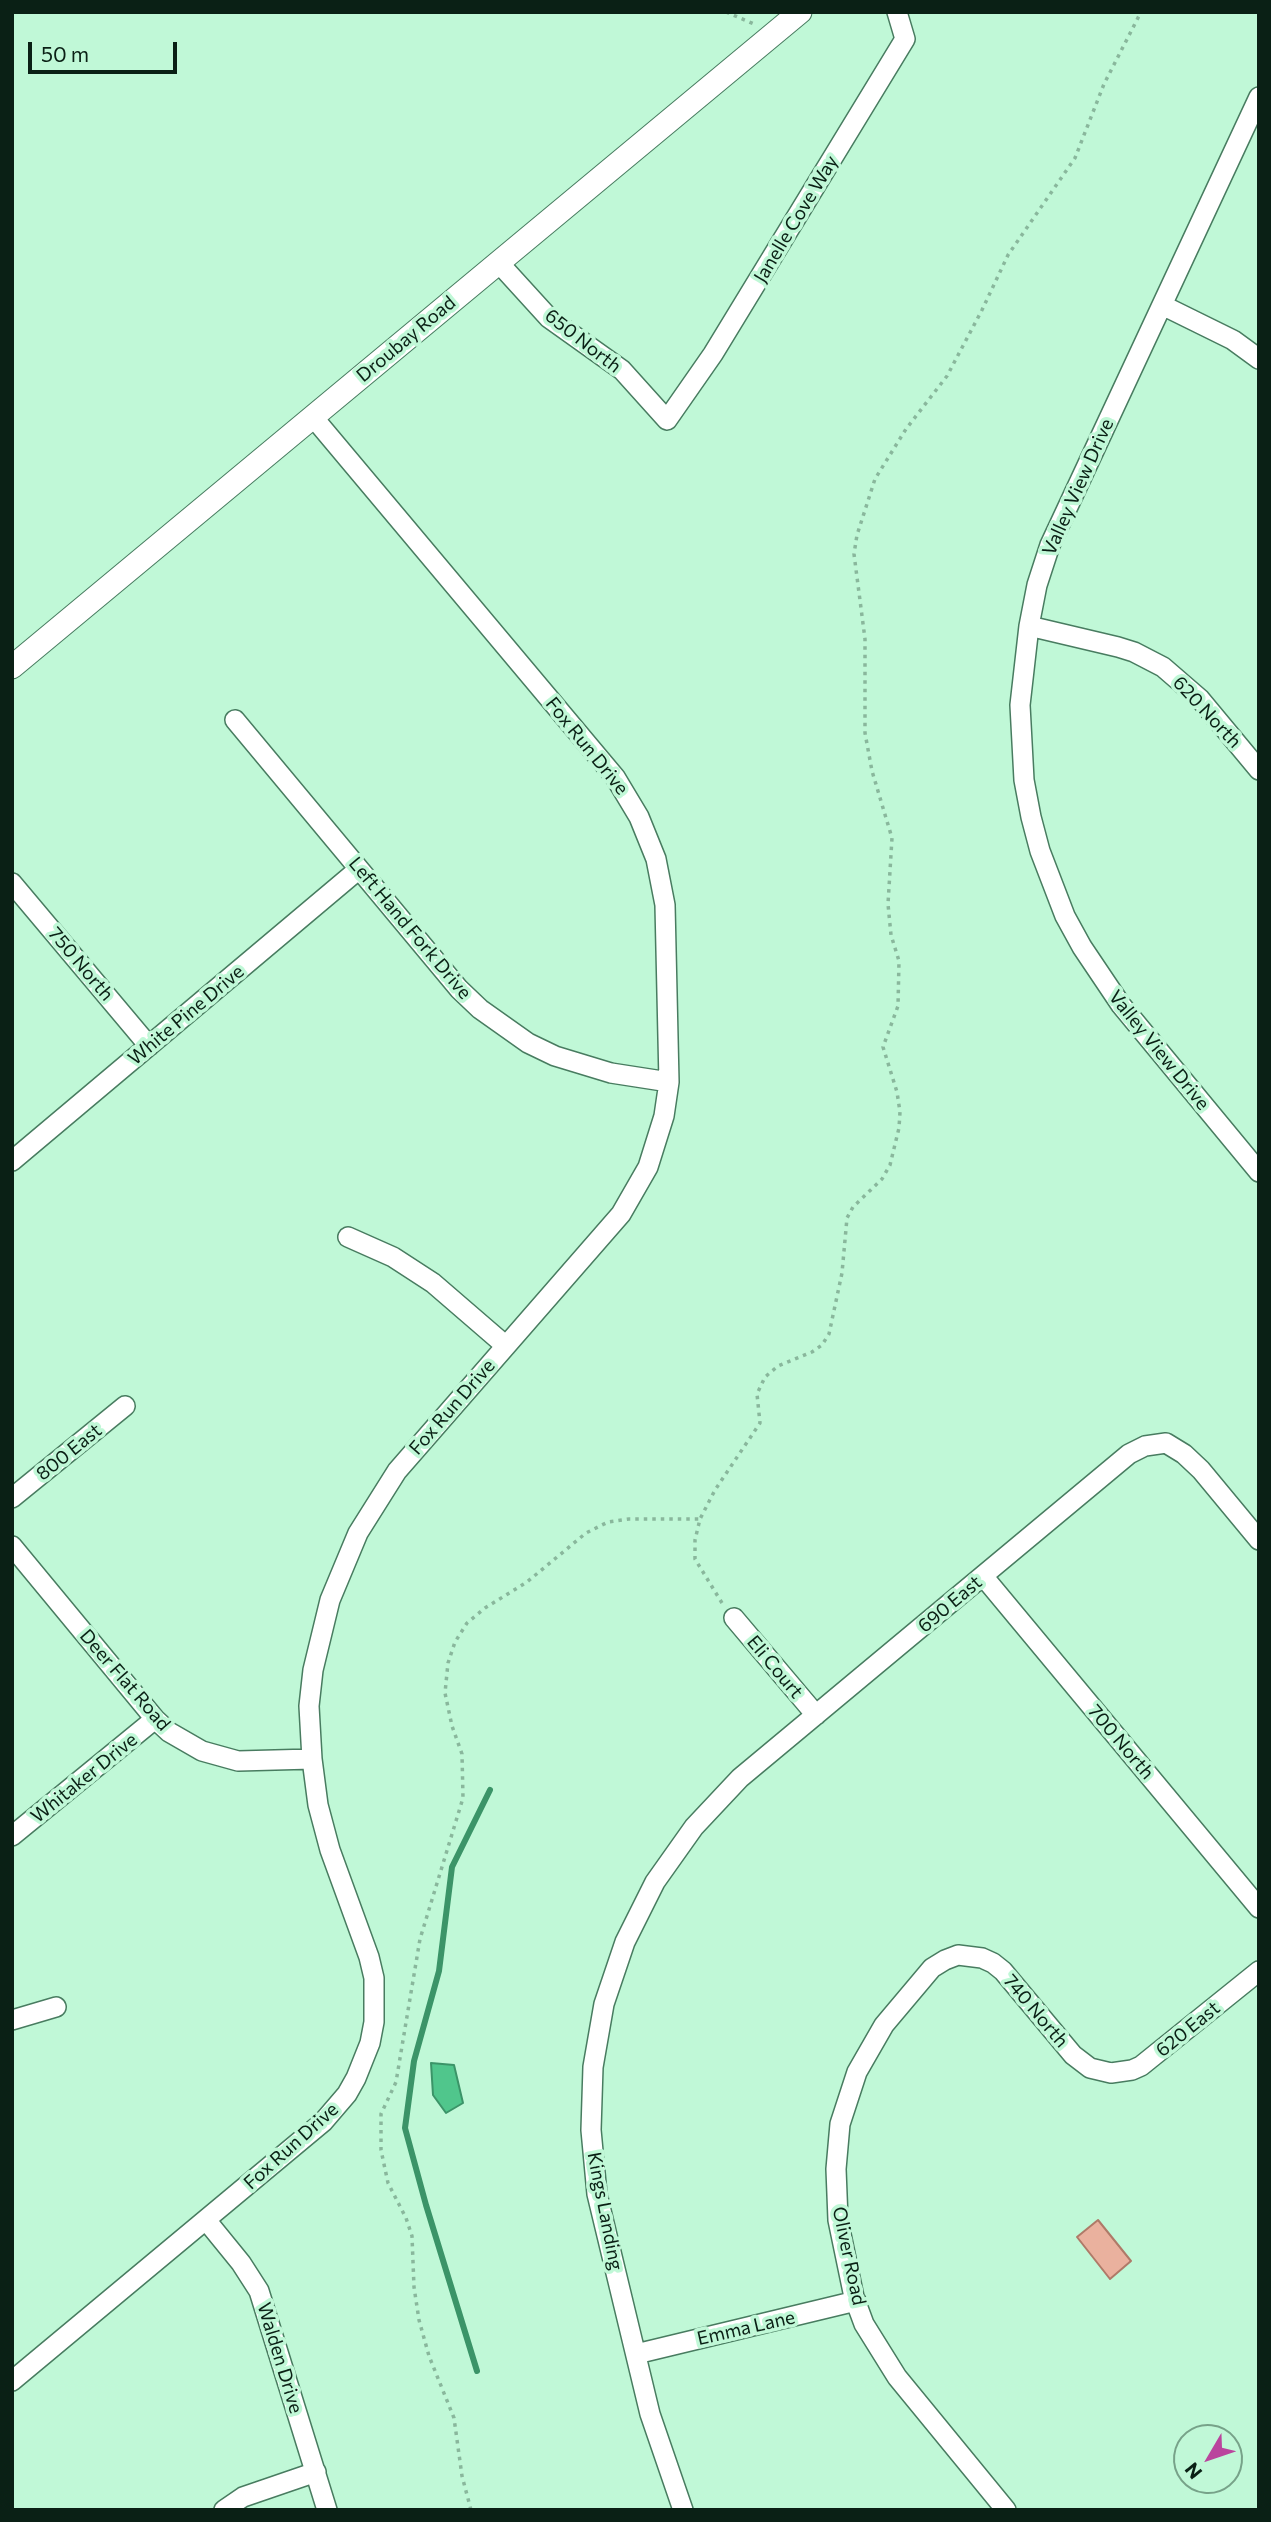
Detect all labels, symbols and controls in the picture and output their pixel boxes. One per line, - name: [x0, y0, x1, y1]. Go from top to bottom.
- scale bar: [32, 28, 180, 72]
- text: 50 m: [41, 41, 89, 66]
- street label: Janelle Cove Way: [749, 151, 843, 287]
- street label: Droubay Road: [352, 291, 460, 387]
- street label: 650 North: [540, 304, 626, 378]
- street label: Valley View Drive: [1038, 415, 1118, 559]
- street label: 620 North: [1168, 671, 1246, 753]
- street label: Fox Run Drive: [541, 693, 633, 799]
- street label: Left Hand Fork Drive: [344, 852, 476, 1004]
- street label: 750 North: [44, 923, 118, 1005]
- street label: White Pine Drive: [124, 960, 248, 1070]
- street label: Valley View Drive: [1104, 986, 1214, 1114]
- street label: Fox Run Drive: [404, 1355, 500, 1459]
- street label: 800 East: [32, 1419, 106, 1485]
- street label: 690 East: [913, 1571, 987, 1637]
- street label: Deer Flat Road: [75, 1625, 175, 1735]
- street label: Eli Court: [742, 1631, 808, 1703]
- street label: 700 North: [1083, 1700, 1159, 1784]
- street label: Whitaker Drive: [26, 1728, 142, 1828]
- street label: 740 North: [999, 1970, 1073, 2052]
- street label: 620 East: [1151, 1996, 1225, 2062]
- street label: Fox Run Drive: [239, 2098, 343, 2194]
- street label: Kings Landing: [582, 2150, 628, 2272]
- street label: Oliver Road: [827, 2205, 871, 2307]
- street label: Walden Drive: [252, 2300, 308, 2416]
- street label: Emma Lane: [695, 2306, 797, 2350]
- north arrow: [1173, 2424, 1243, 2494]
- text: N: [1179, 2458, 1206, 2484]

